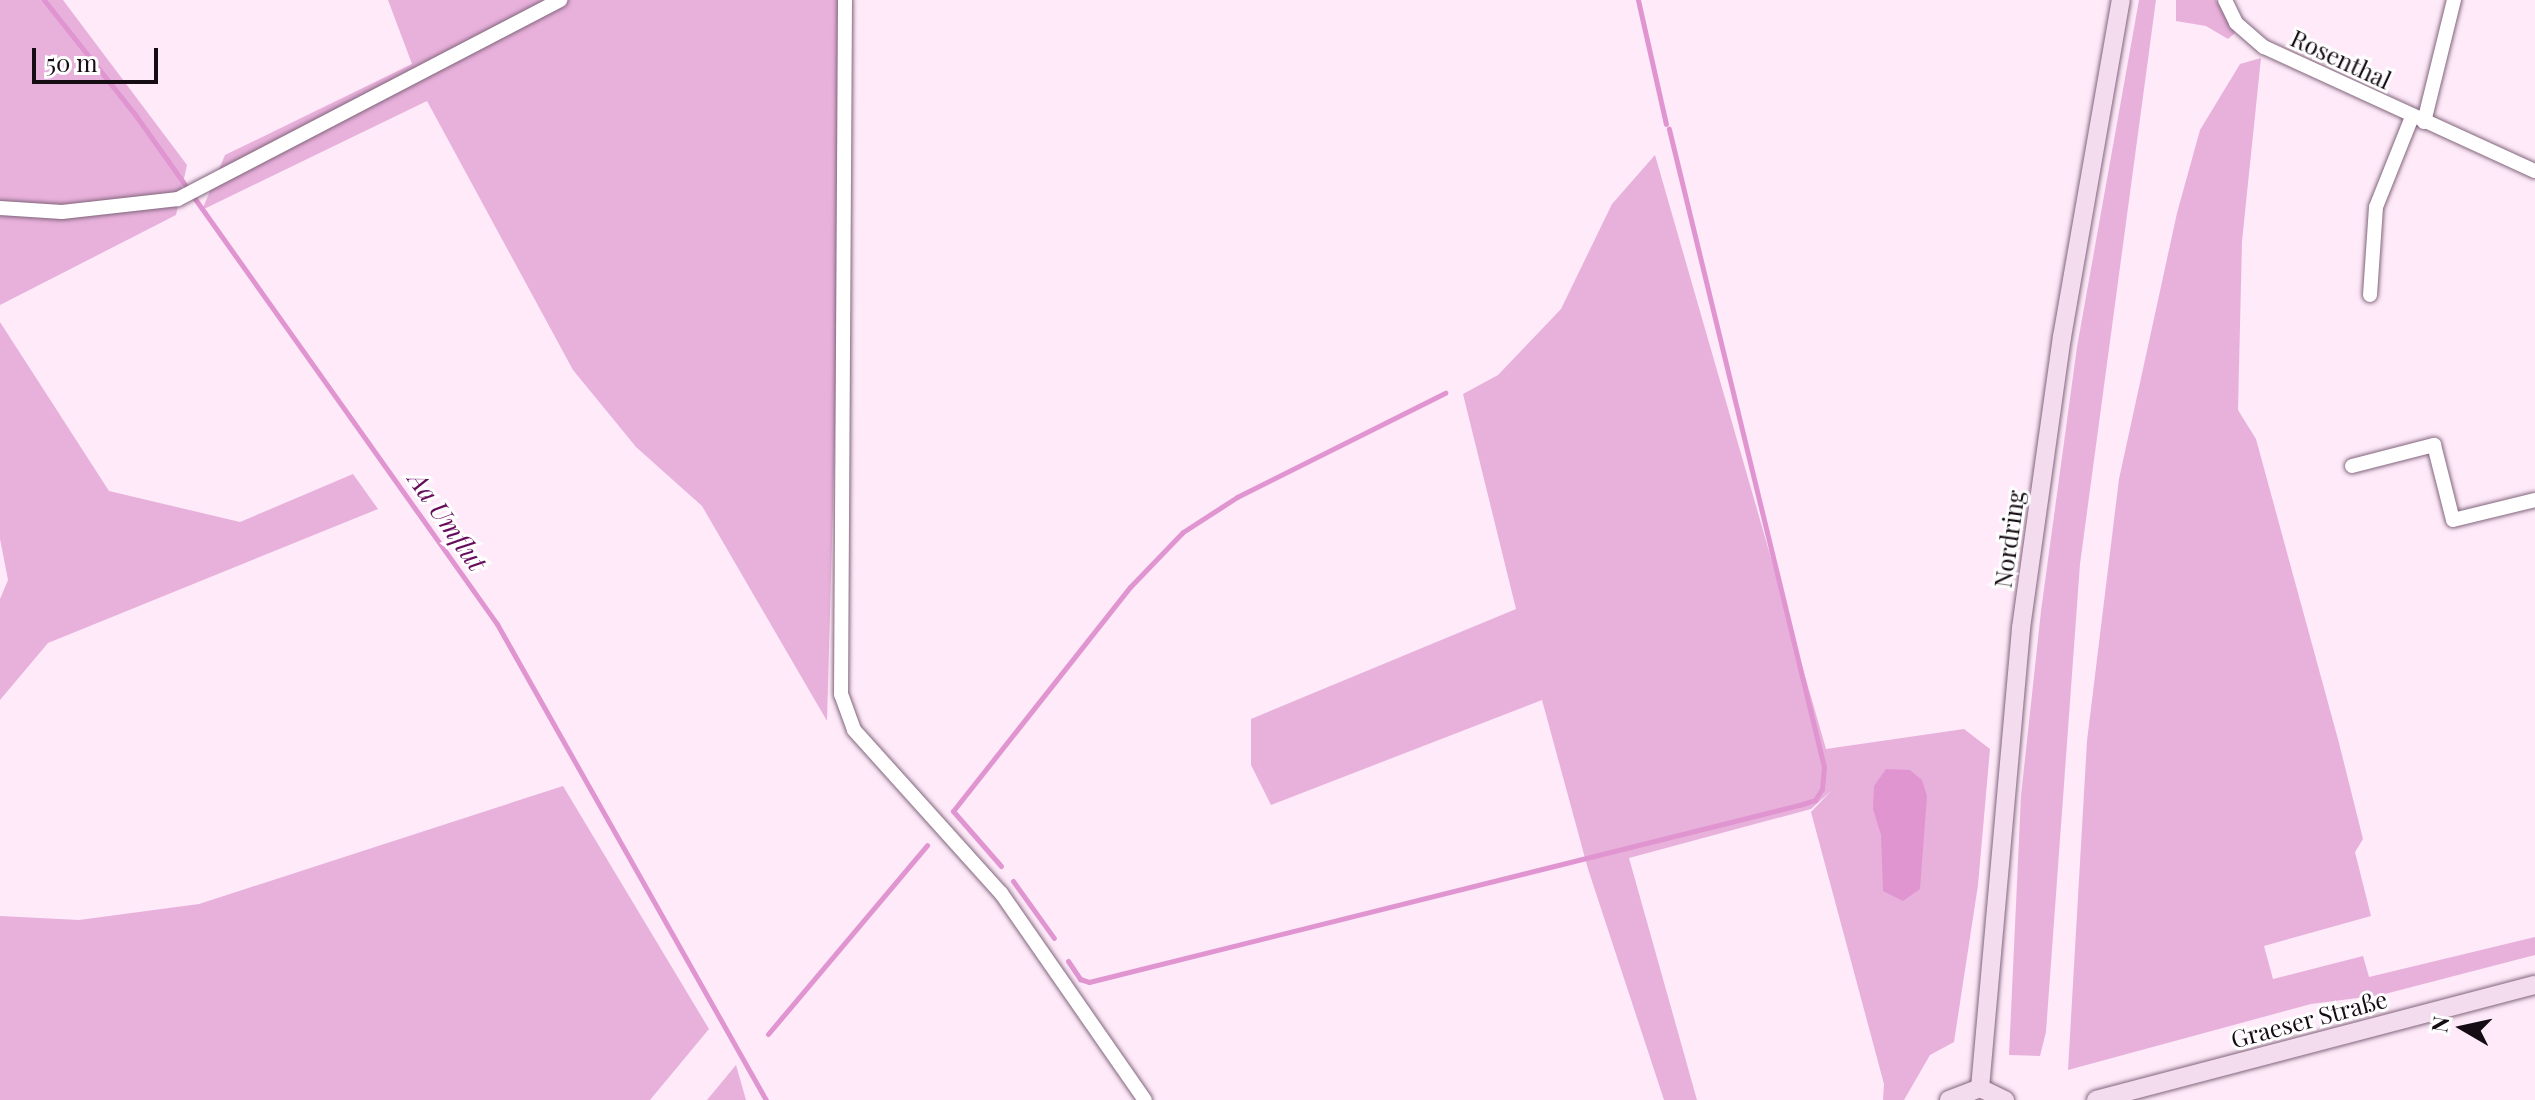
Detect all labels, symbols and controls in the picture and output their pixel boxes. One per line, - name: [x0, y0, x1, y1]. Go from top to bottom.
- street label: Rosenthal: [2286, 23, 2396, 95]
- scale bar: [36, 32, 162, 82]
- text: 50 m: [46, 46, 98, 78]
- water label: Aa Umflut: [403, 465, 493, 577]
- street label: Nordring: [1988, 488, 2030, 590]
- street label: Graeser Straße: [2227, 984, 2391, 1054]
- north arrow: [2423, 988, 2503, 1068]
- text: N: [2423, 1014, 2455, 1034]

